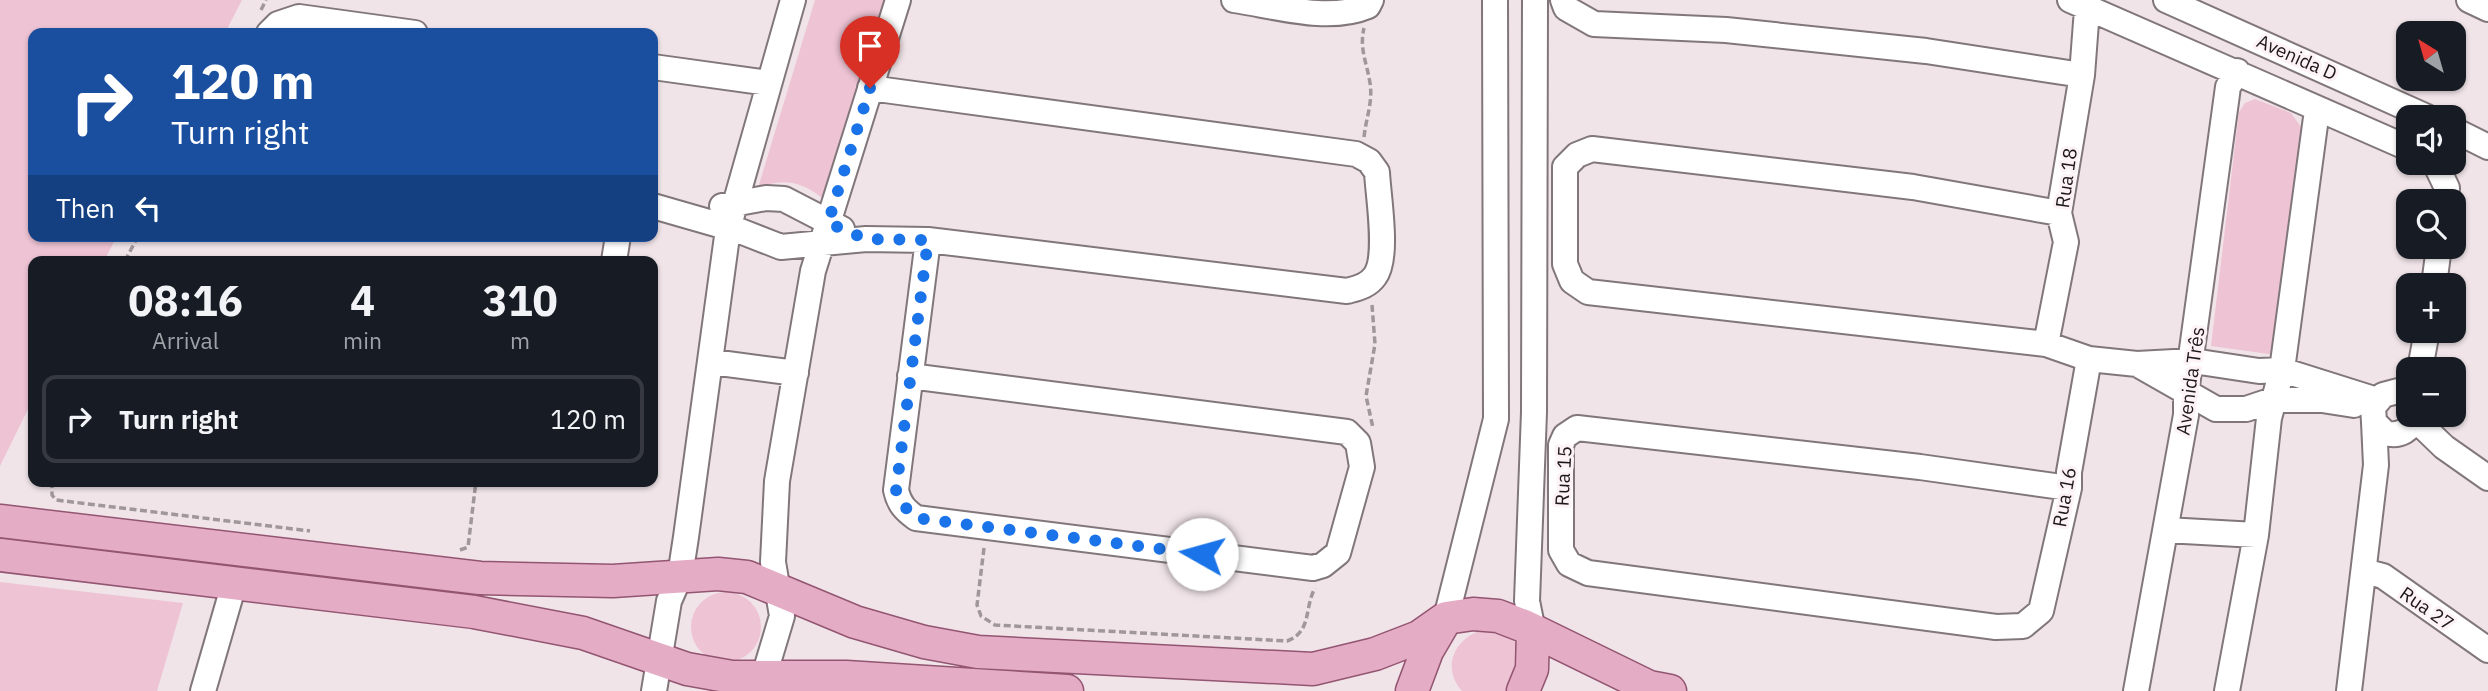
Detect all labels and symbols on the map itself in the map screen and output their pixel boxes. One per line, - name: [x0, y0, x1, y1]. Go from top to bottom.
- pin: [840, 16, 900, 88]
- north arrow: [2396, 21, 2466, 91]
- street label: Avenida D: [2253, 29, 2341, 85]
- street label: Rua 18: [2050, 146, 2082, 210]
- street label: Avenida Três: [2171, 325, 2209, 437]
- street label: Rua 15: [1549, 445, 1577, 507]
- street label: Rua 16: [2047, 465, 2081, 529]
- position arrow: [1165, 517, 1239, 591]
- street label: Rua 27: [2395, 581, 2459, 635]

